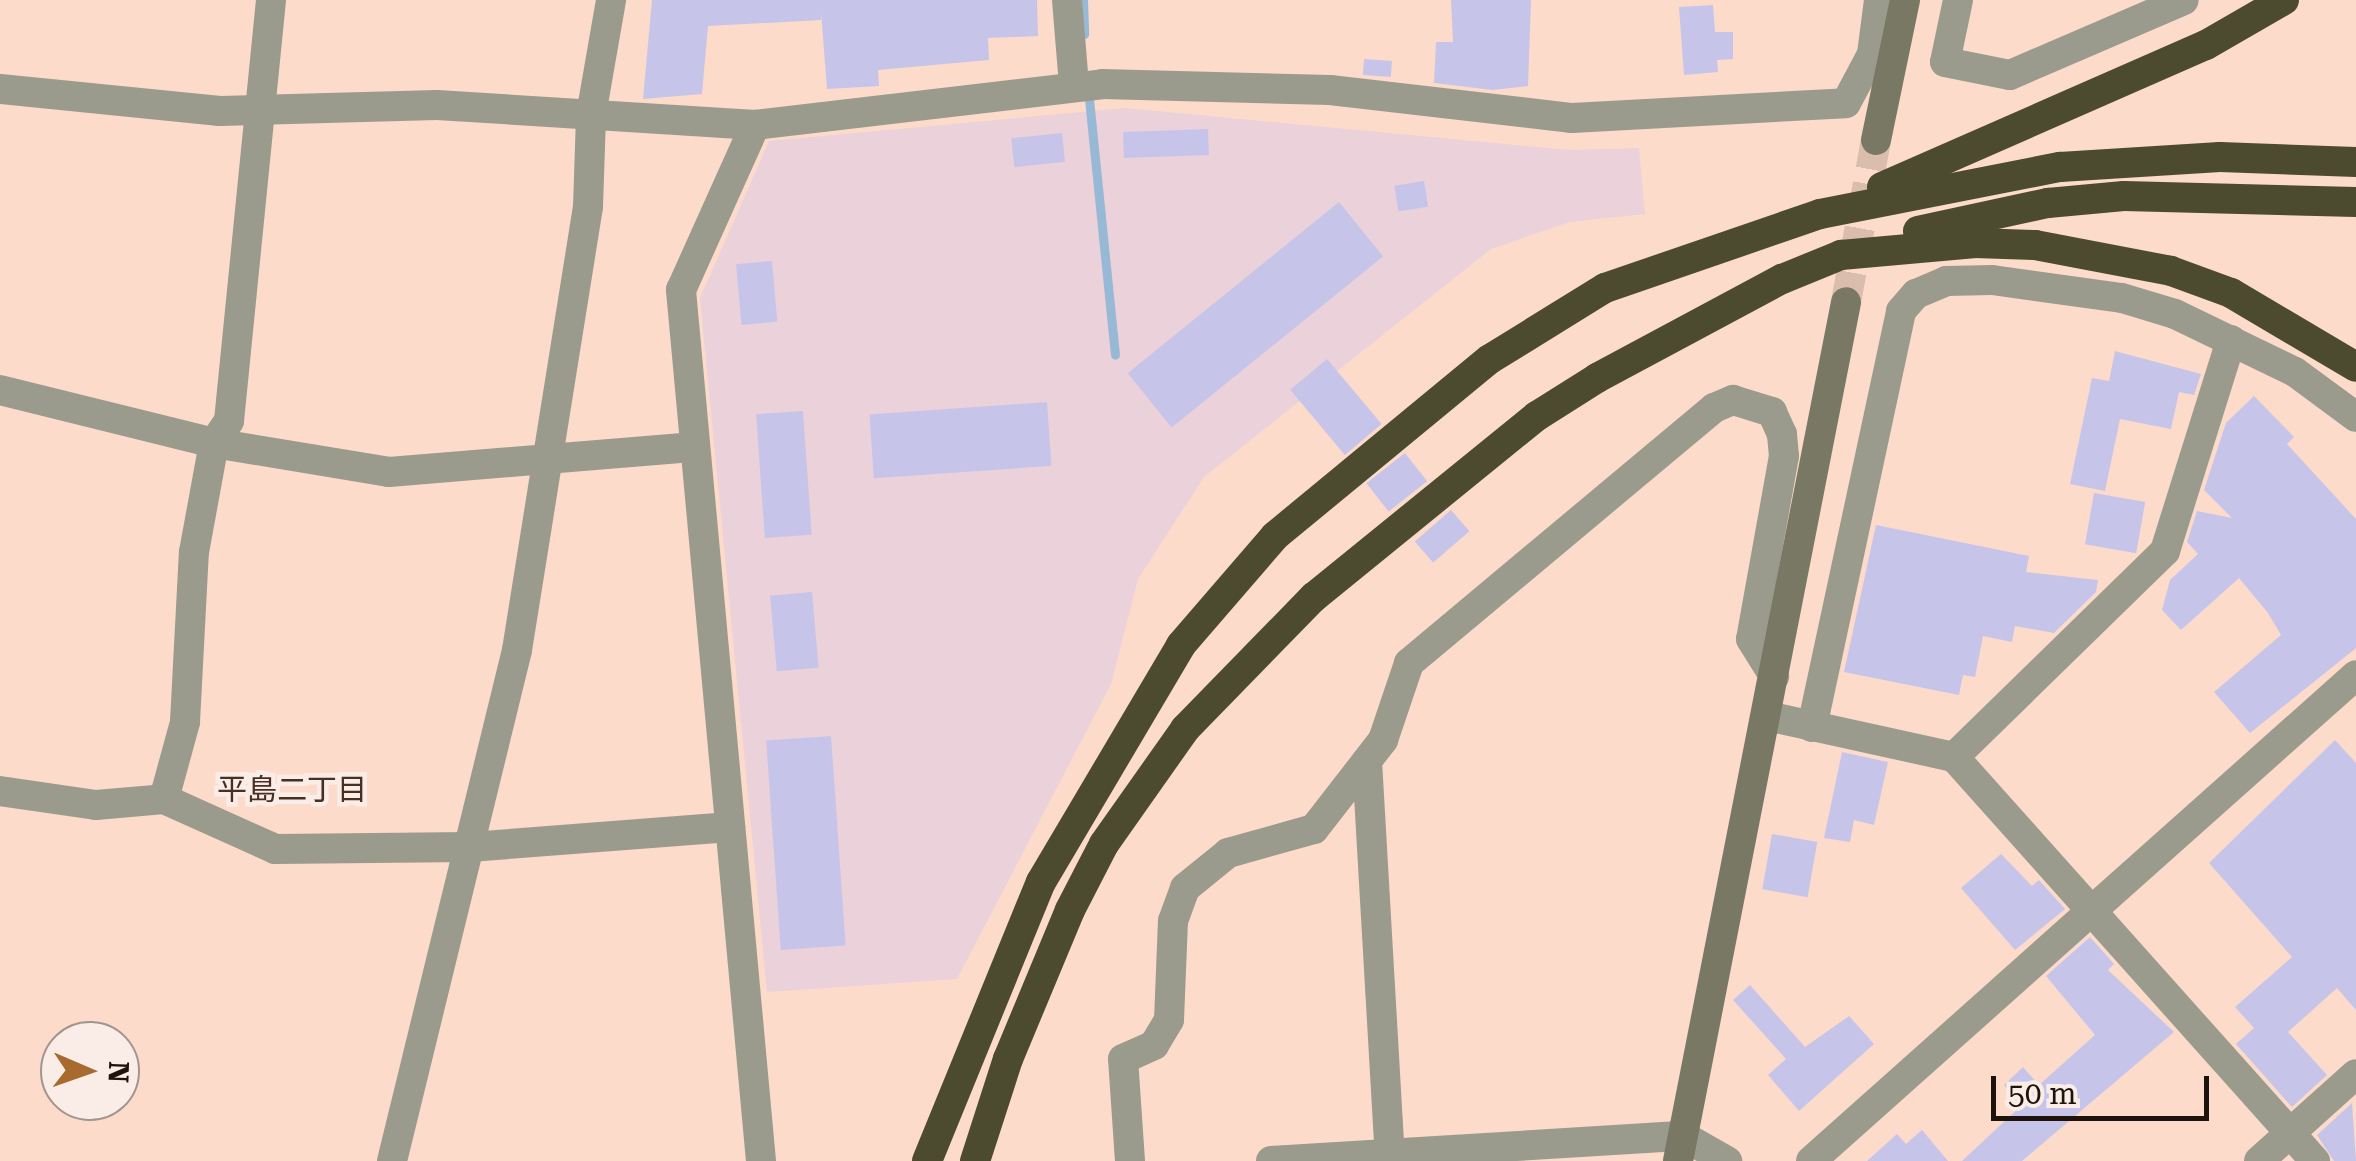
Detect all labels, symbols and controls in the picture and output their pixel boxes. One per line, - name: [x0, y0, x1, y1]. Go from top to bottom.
- district label: 平島二丁目: [217, 772, 367, 808]
- north arrow: [40, 1021, 140, 1121]
- scale bar: [1996, 1056, 2214, 1118]
- text: N: [102, 1061, 135, 1083]
- text: 50 m: [2008, 1076, 2077, 1111]

